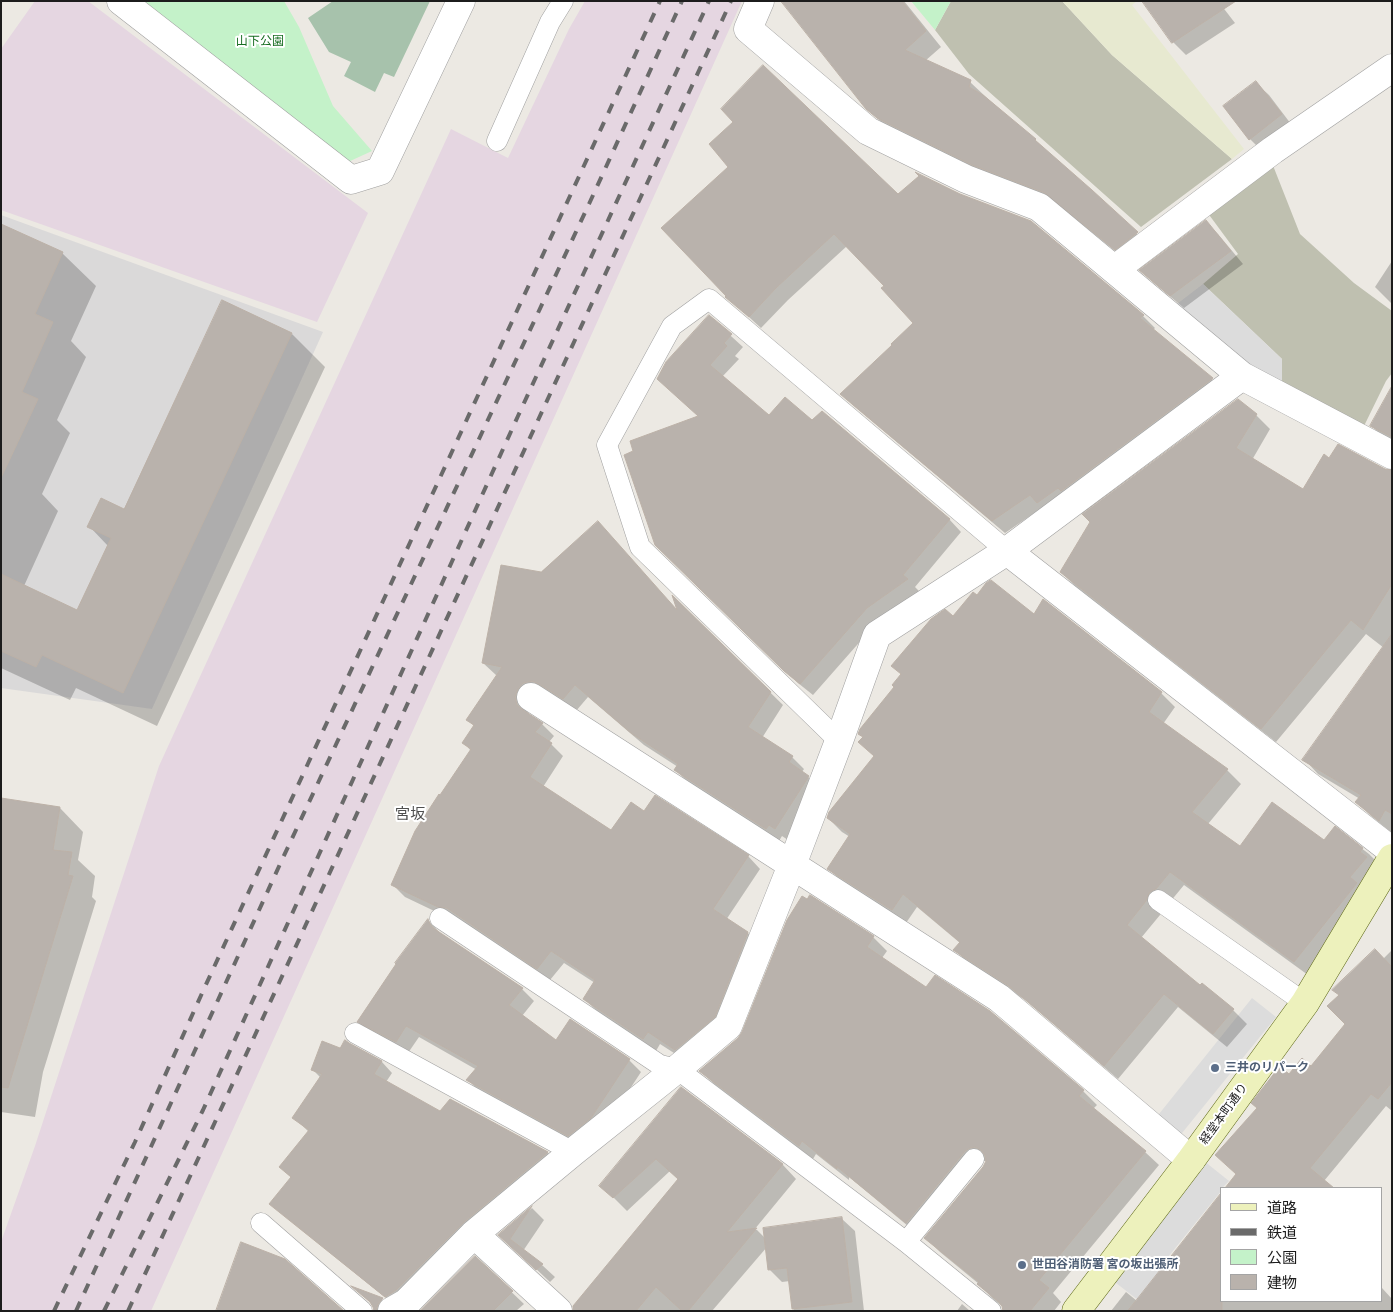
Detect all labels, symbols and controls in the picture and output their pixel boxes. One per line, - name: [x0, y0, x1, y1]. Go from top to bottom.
- park label: 山下公園: [236, 35, 284, 49]
- district label: 宮坂: [395, 806, 425, 824]
- place label: 三井のリパーク: [1225, 1061, 1309, 1075]
- marker: 三井のリパーク: [1209, 1062, 1221, 1074]
- street label: 経堂本町通り: [1197, 1081, 1251, 1147]
- legend: [1220, 1187, 1383, 1302]
- text: 道路: [1267, 1199, 1297, 1217]
- text: 鉄道: [1267, 1224, 1297, 1242]
- text: 公園: [1267, 1249, 1297, 1267]
- place label: 世田谷消防署 宮の坂出張所: [1032, 1258, 1178, 1272]
- marker: 世田谷消防署 宮の坂出張所: [1016, 1259, 1028, 1271]
- text: 建物: [1267, 1274, 1297, 1292]

